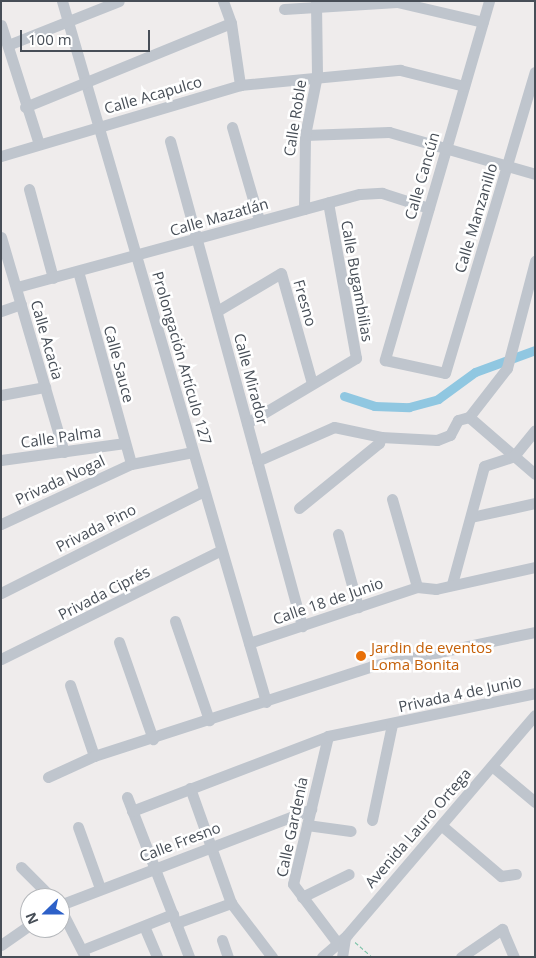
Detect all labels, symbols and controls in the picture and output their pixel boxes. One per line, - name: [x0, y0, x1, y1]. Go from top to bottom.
- scale bar: [22, 20, 152, 52]
- text: 100 m: [28, 29, 72, 49]
- street label: Calle Acapulco: [102, 72, 204, 118]
- street label: Calle Roble: [280, 78, 310, 158]
- street label: Calle Cancún: [401, 130, 443, 222]
- street label: Calle Manzanillo: [451, 161, 501, 275]
- street label: Calle Mazatlán: [168, 194, 270, 240]
- street label: Calle Bugambilias: [337, 219, 377, 343]
- street label: Prolongación Artículo 127: [149, 269, 215, 447]
- street label: Fresno: [290, 278, 320, 328]
- street label: Calle Acacia: [27, 298, 67, 382]
- street label: Calle Sauce: [100, 323, 138, 405]
- street label: Calle Mirador: [230, 331, 272, 427]
- street label: Calle Palma: [20, 422, 102, 452]
- street label: Privada Nogal: [12, 451, 108, 509]
- street label: Privada Pino: [53, 500, 139, 556]
- street label: Privada Ciprés: [55, 562, 153, 624]
- street label: Calle 18 de Junio: [270, 574, 386, 628]
- place label: Jardin de eventos Loma Bonita: [371, 638, 492, 673]
- marker: Jardin de eventos Loma Bonita: [355, 650, 367, 662]
- street label: Privada 4 de Junio: [397, 672, 523, 716]
- street label: Avenida Lauro Ortega: [361, 765, 475, 891]
- street label: Calle Gardenía: [273, 775, 311, 879]
- street label: Calle Fresno: [137, 818, 223, 866]
- north arrow: [20, 888, 70, 938]
- text: N: [21, 910, 43, 927]

